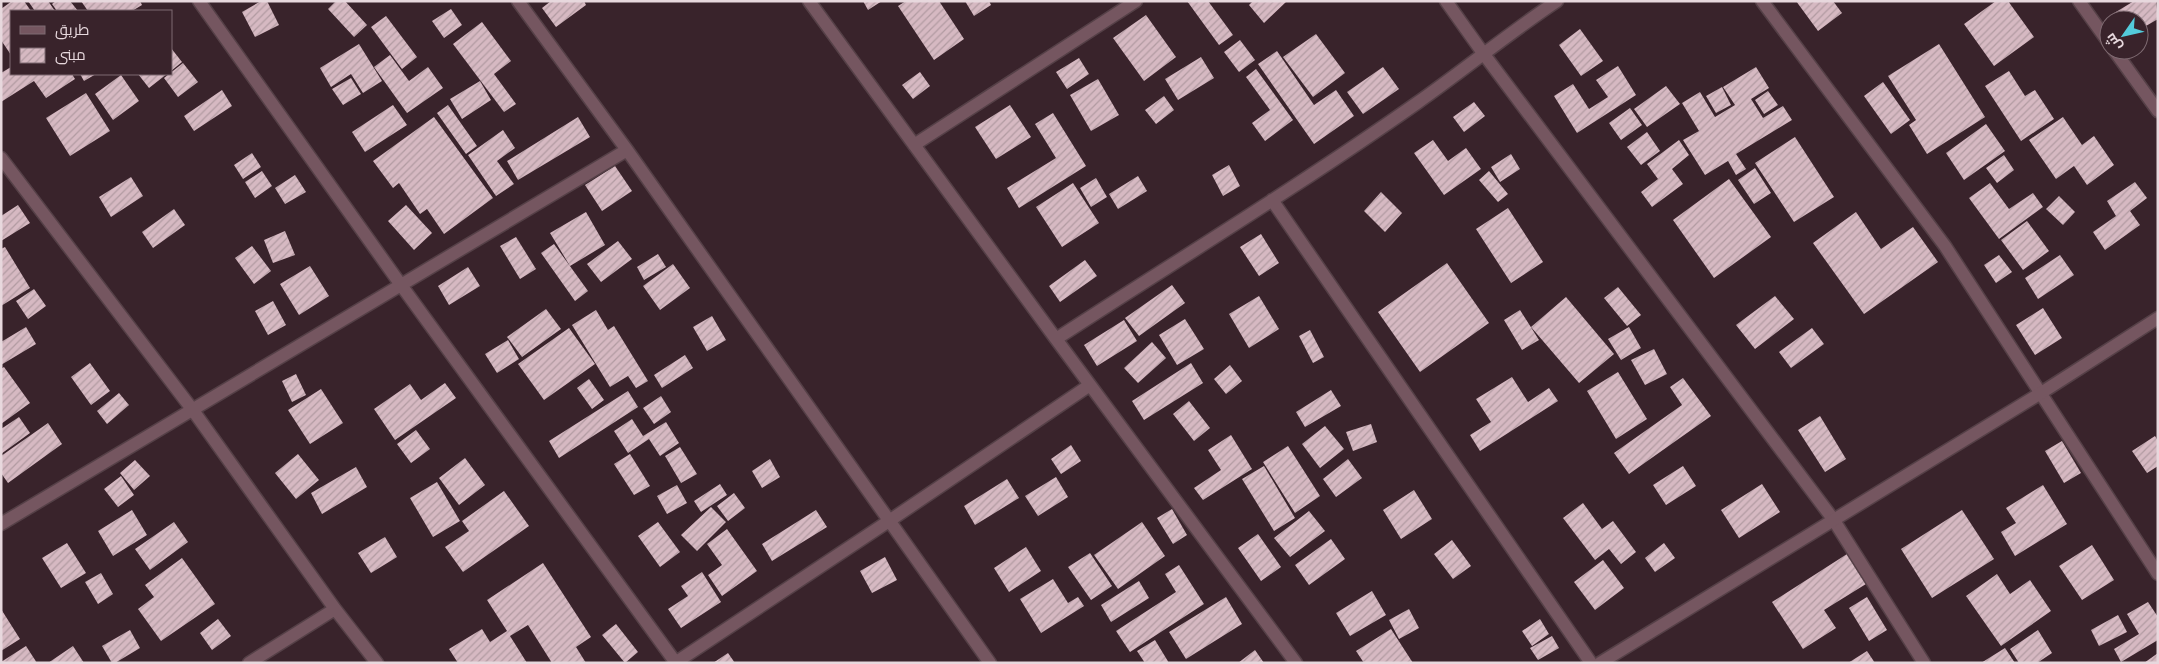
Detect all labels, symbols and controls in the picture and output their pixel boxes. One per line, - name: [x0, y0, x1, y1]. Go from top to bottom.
- legend: [10, 10, 172, 75]
- north arrow: [2099, 10, 2149, 60]
- text: طريق: [55, 21, 89, 40]
- text: ش: [2102, 30, 2126, 54]
- text: مبنى: [55, 46, 86, 65]

